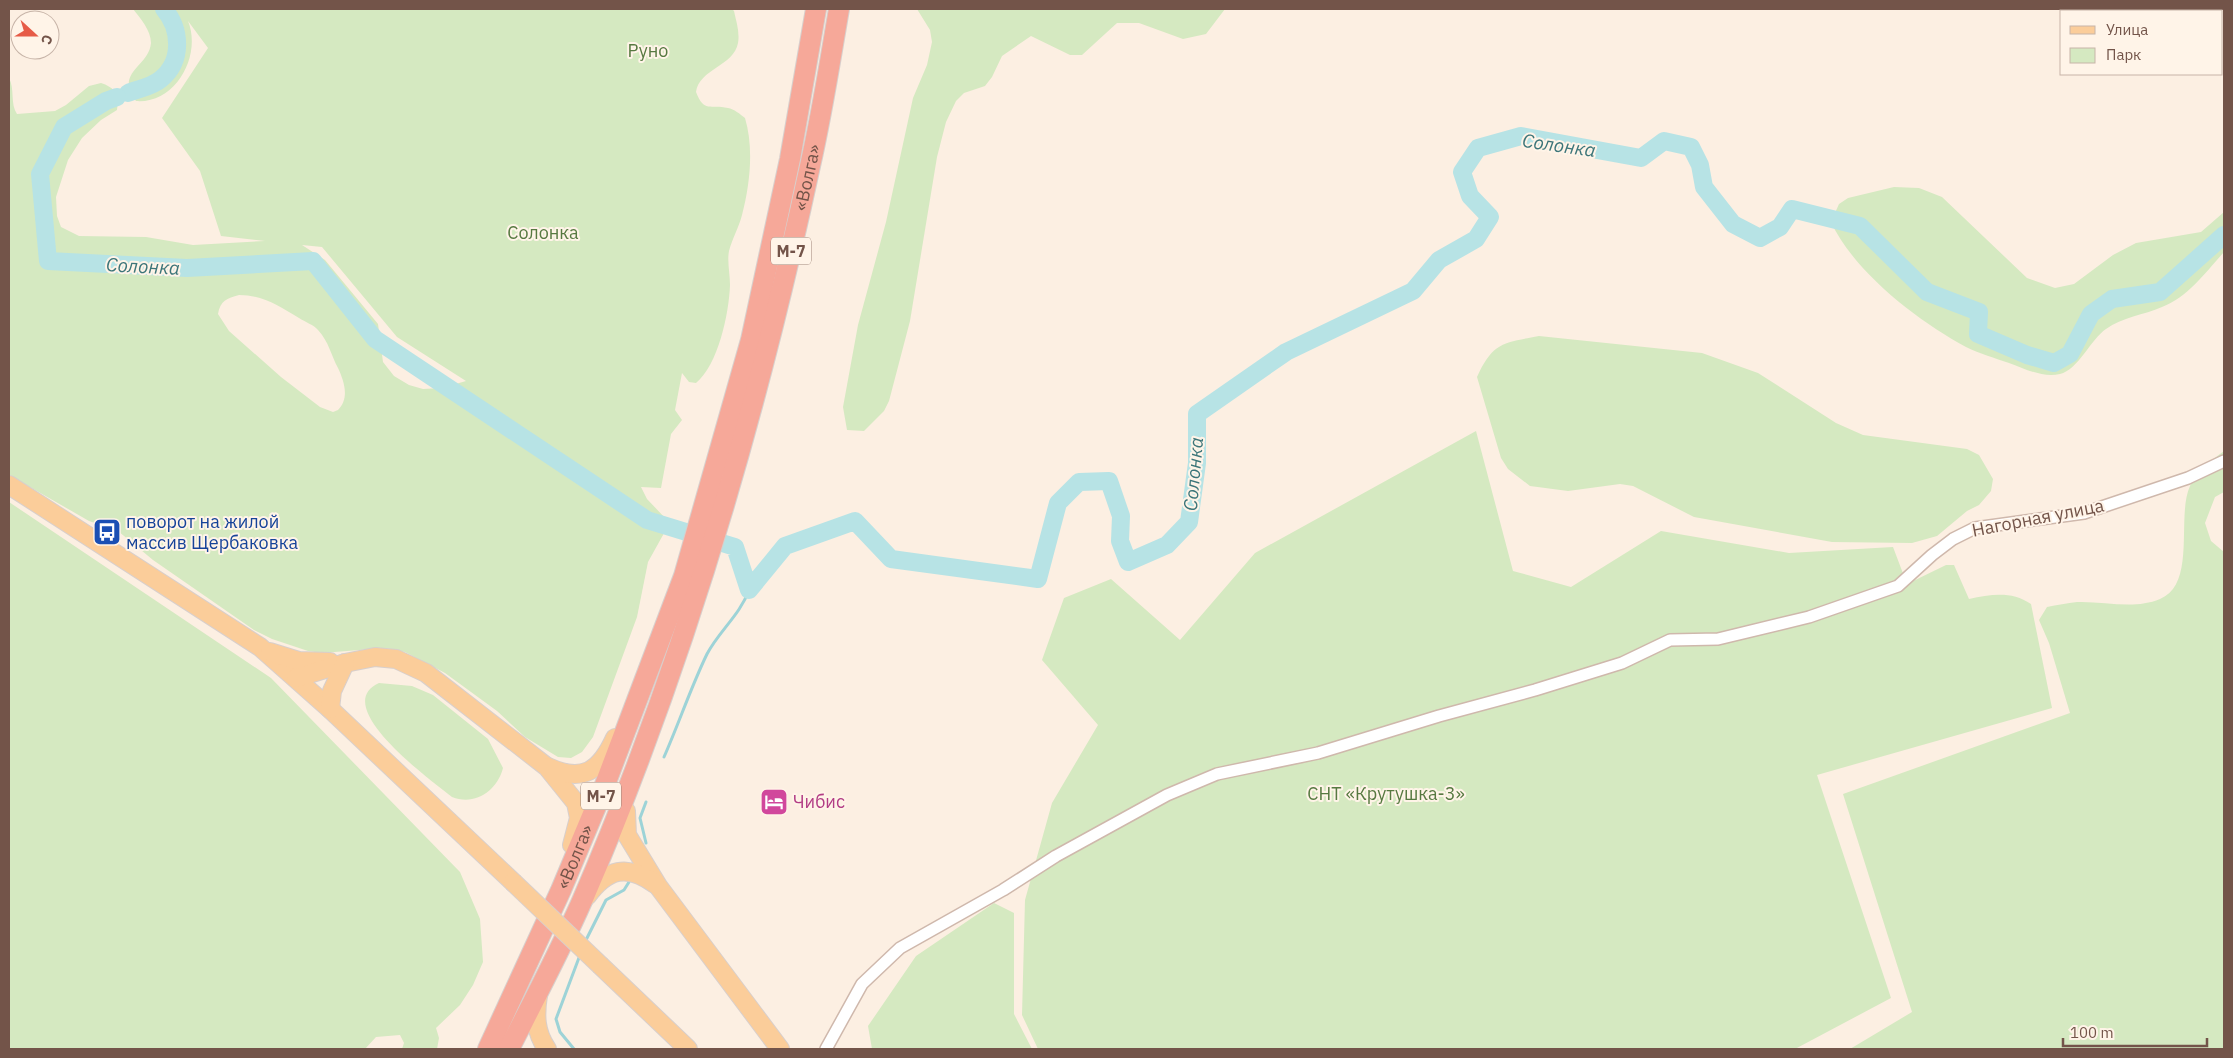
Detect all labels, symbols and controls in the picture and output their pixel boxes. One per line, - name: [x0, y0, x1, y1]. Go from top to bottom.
- north arrow: [10, 10, 60, 60]
- legend: [2060, 10, 2223, 75]
- text: Улица: [2106, 20, 2148, 39]
- text: С: [37, 32, 57, 47]
- park label: Руно: [628, 39, 668, 62]
- text: Парк: [2106, 45, 2141, 64]
- water label: Солонка: [1521, 128, 1597, 162]
- street label: «Волга»: [789, 142, 825, 213]
- park label: Солонка: [507, 221, 579, 244]
- road number: М-7: [771, 238, 811, 264]
- water label: Солонка: [105, 252, 181, 280]
- water label: Солонка: [1178, 436, 1208, 512]
- street label: Нагорная улица: [1970, 493, 2106, 542]
- place label: поворот на жилой массив Щербаковка: [126, 510, 298, 554]
- bus stop icon: поворот на жилой массив Щербаковка: [92, 517, 122, 547]
- road number: М-7: [581, 782, 621, 809]
- park label: СНТ «Крутушка-3»: [1307, 782, 1465, 805]
- hotel icon: Чибис: [759, 787, 789, 817]
- place label: Чибис: [793, 790, 845, 813]
- street label: «Волга»: [551, 821, 598, 892]
- scale bar: [2063, 1016, 2207, 1048]
- text: 100 m: [2070, 1023, 2114, 1042]

